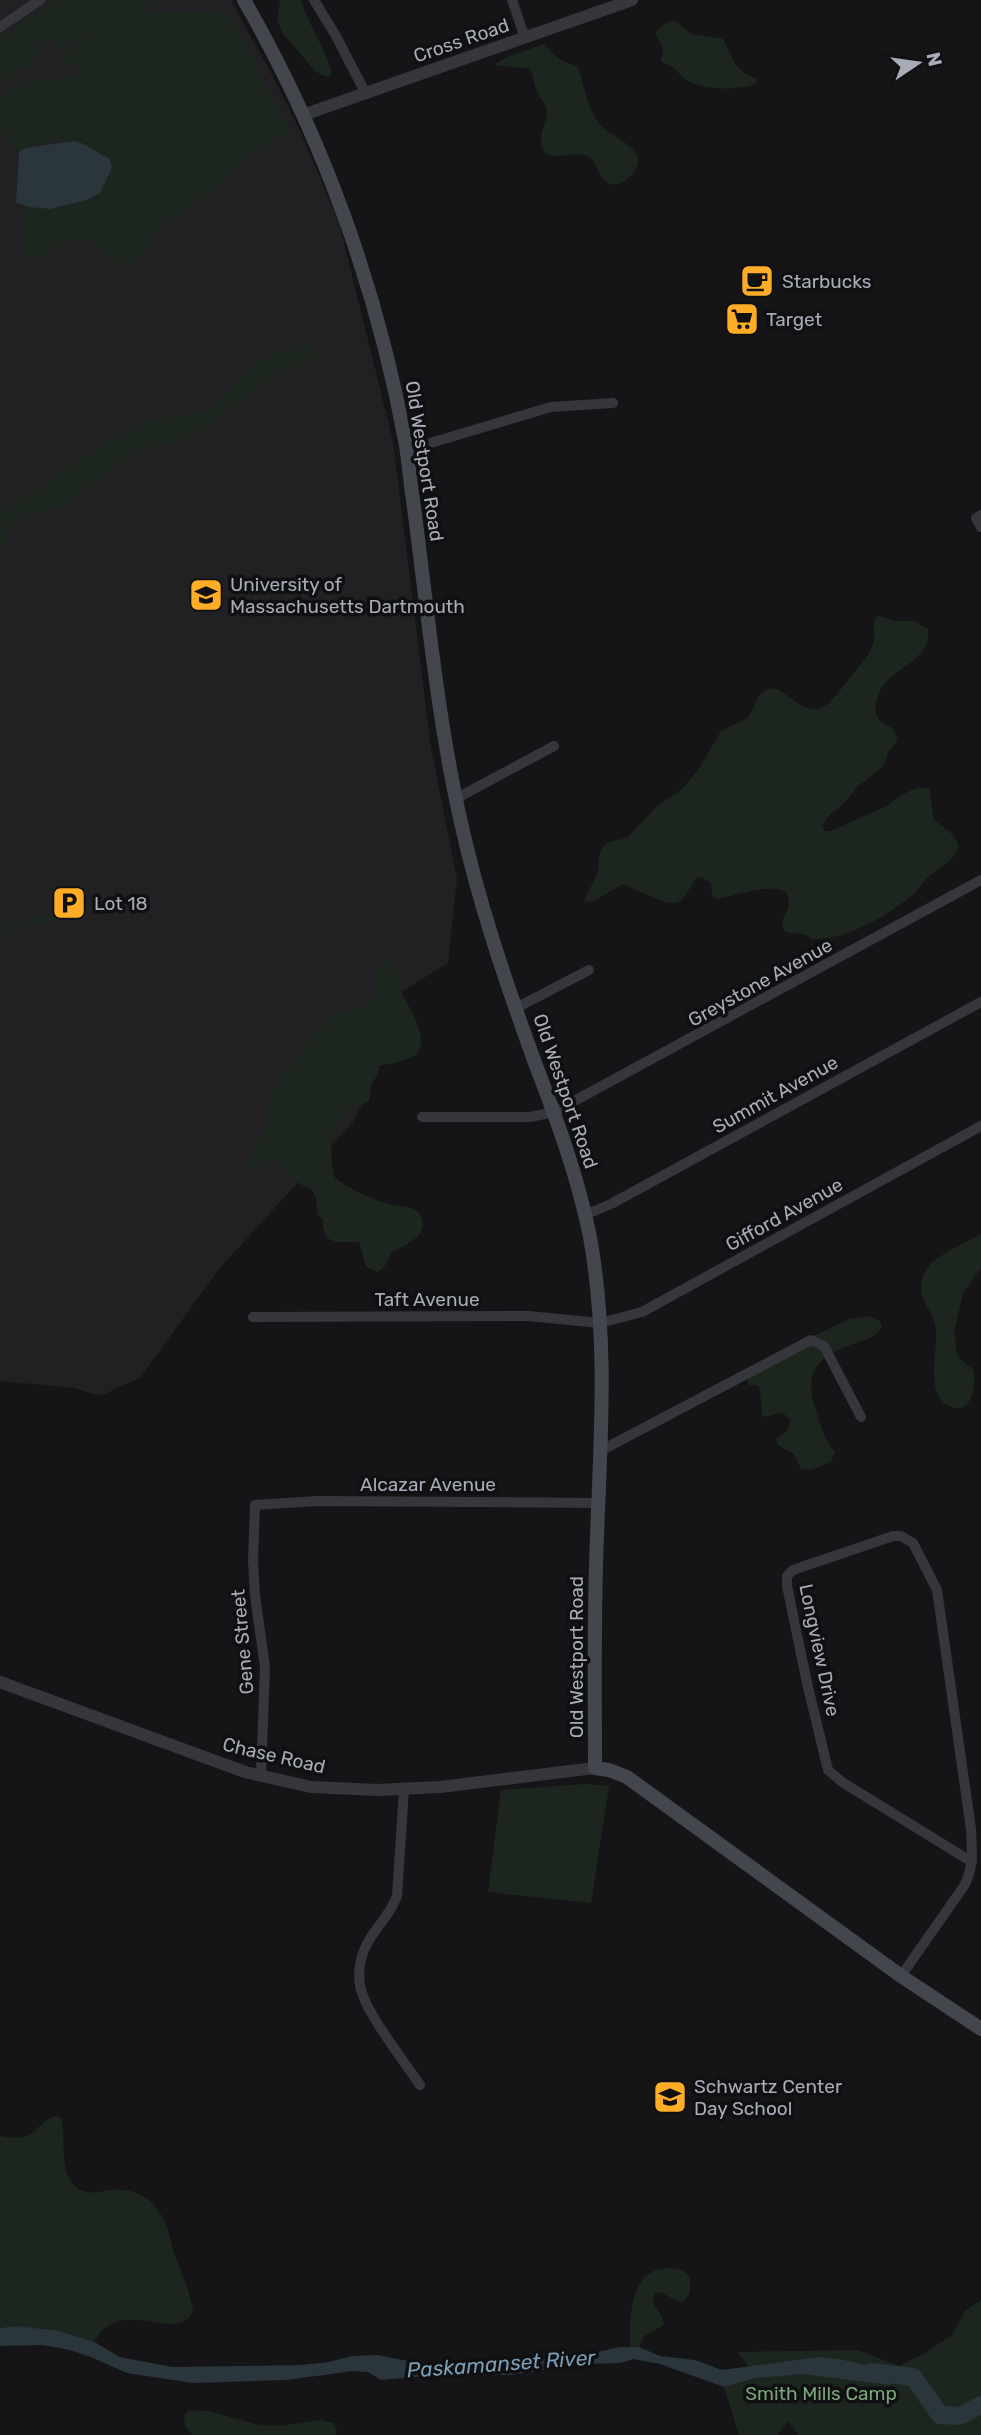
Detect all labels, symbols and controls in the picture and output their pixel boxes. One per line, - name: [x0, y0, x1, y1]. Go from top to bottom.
- street label: Cross Road: [410, 13, 512, 68]
- north arrow: [883, 28, 953, 98]
- text: N: [921, 50, 947, 69]
- cafe icon: Starbucks: [738, 262, 776, 300]
- place label: Starbucks: [782, 270, 872, 293]
- supermarket icon: Target: [723, 300, 761, 338]
- place label: Target: [766, 308, 823, 331]
- street label: Old Westport Road: [400, 379, 449, 543]
- place label: University of Massachusetts Dartmouth: [230, 573, 465, 618]
- school or university icon: University of Massachusetts Dartmouth: [187, 576, 225, 614]
- parking icon: Lot 18: [50, 884, 88, 922]
- place label: Lot 18: [94, 892, 148, 915]
- street label: Greystone Avenue: [684, 933, 836, 1032]
- street label: Old Westport Road: [528, 1011, 603, 1172]
- street label: Summit Avenue: [709, 1050, 842, 1138]
- street label: Gifford Avenue: [722, 1173, 847, 1256]
- street label: Taft Avenue: [374, 1288, 480, 1311]
- street label: Alcazar Avenue: [360, 1473, 496, 1496]
- street label: Old Westport Road: [565, 1576, 588, 1738]
- street label: Longview Drive: [794, 1582, 845, 1718]
- street label: Gene Street: [226, 1588, 259, 1695]
- street label: Chase Road: [220, 1733, 327, 1778]
- place label: Schwartz Center Day School: [694, 2075, 843, 2120]
- school or university icon: Schwartz Center Day School: [651, 2078, 689, 2116]
- water label: Paskamanset River: [406, 2344, 597, 2383]
- park label: Smith Mills Camp: [745, 2382, 897, 2405]

